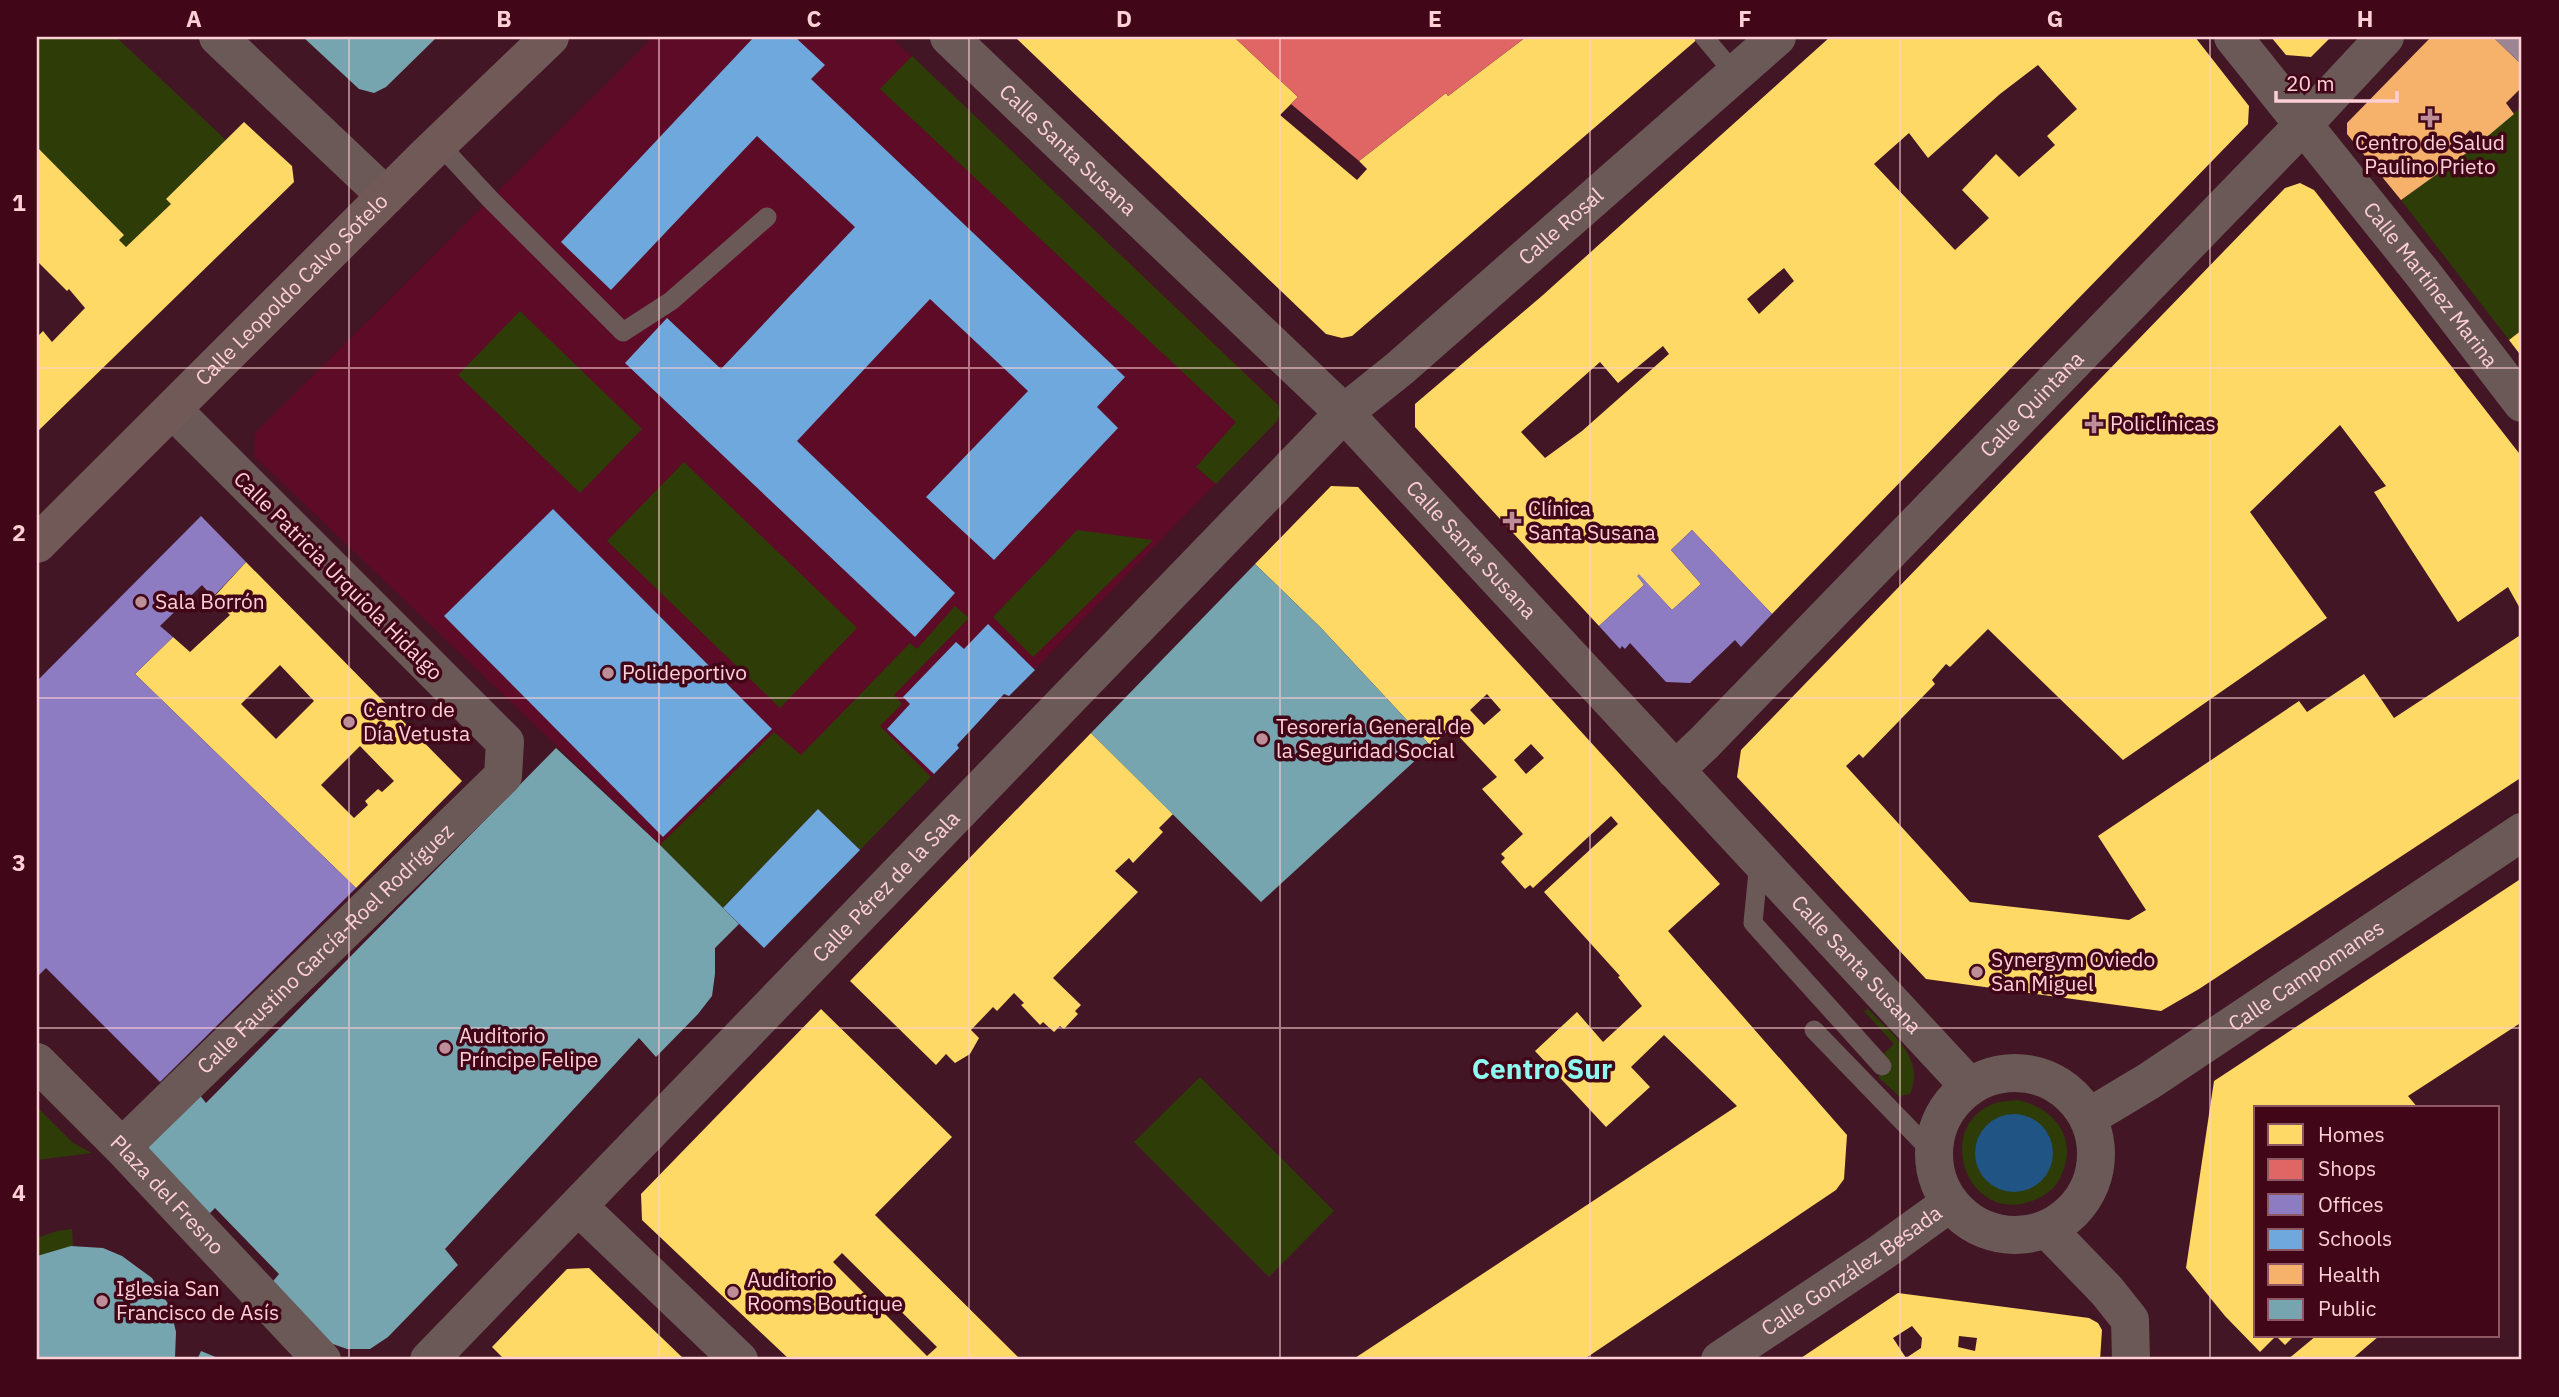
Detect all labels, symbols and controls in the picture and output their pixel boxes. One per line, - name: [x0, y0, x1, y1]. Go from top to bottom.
- text: A: [186, 3, 202, 33]
- text: B: [496, 3, 512, 33]
- text: C: [807, 3, 822, 33]
- text: D: [1116, 3, 1132, 33]
- text: E: [1428, 3, 1442, 33]
- text: F: [1738, 3, 1752, 33]
- text: G: [2047, 3, 2063, 33]
- text: H: [2357, 3, 2373, 33]
- scale bar: [2276, 60, 2396, 104]
- text: 20 m: [2286, 69, 2335, 97]
- street label: Calle Santa Susana: [994, 77, 1143, 221]
- marker: Centro de Salud Paulino Prieto: [2420, 108, 2440, 128]
- place label: Centro de Salud Paulino Prieto: [2355, 128, 2505, 180]
- street label: Calle Rosal: [1512, 181, 1609, 271]
- text: 1: [12, 187, 26, 217]
- street label: Calle Leopoldo Calvo Sotelo: [189, 187, 394, 391]
- street label: Calle Martínez Marina: [2358, 196, 2505, 373]
- street label: Calle Quintana: [1973, 345, 2089, 463]
- place label: Policlínicas: [2110, 409, 2216, 437]
- marker: Policlínicas: [2084, 414, 2104, 434]
- street label: Calle Patricia Urquiola Hidalgo: [228, 465, 449, 686]
- street label: Calle Santa Susana: [1400, 474, 1543, 624]
- place label: Clínica Santa Susana: [1528, 494, 1656, 546]
- marker: Clínica Santa Susana: [1502, 511, 1522, 531]
- text: 2: [12, 517, 26, 547]
- place label: Sala Borrón: [155, 587, 265, 615]
- marker: Sala Borrón: [133, 594, 149, 610]
- place label: Polideportivo: [622, 658, 747, 686]
- marker: Polideportivo: [600, 665, 616, 681]
- place label: Centro de Día Vetusta: [363, 695, 470, 747]
- place label: Tesorería General de la Seguridad Social: [1276, 712, 1471, 764]
- marker: Centro de Día Vetusta: [341, 714, 357, 730]
- marker: Tesorería General de la Seguridad Social: [1254, 731, 1270, 747]
- street label: Calle Pérez de la Sala: [806, 804, 965, 968]
- street label: Calle Faustino García-Roel Rodríguez: [190, 817, 459, 1079]
- text: 3: [12, 847, 26, 877]
- street label: Calle Santa Susana: [1785, 888, 1928, 1039]
- street label: Calle Campomanes: [2222, 913, 2389, 1037]
- place label: Synergym Oviedo San Miguel: [1991, 945, 2155, 997]
- marker: Synergym Oviedo San Miguel: [1969, 964, 1985, 980]
- place label: Auditorio Príncipe Felipe: [459, 1021, 598, 1073]
- marker: Auditorio Príncipe Felipe: [437, 1040, 453, 1056]
- district label: Centro Sur: [1472, 1050, 1612, 1087]
- legend: [2254, 1106, 2500, 1338]
- text: Homes: [2318, 1120, 2385, 1148]
- street label: Plaza del Fresno: [105, 1128, 231, 1260]
- text: Shops: [2318, 1154, 2376, 1182]
- text: 4: [12, 1177, 26, 1207]
- text: Offices: [2318, 1190, 2384, 1218]
- street label: Calle González Besada: [1755, 1198, 1947, 1342]
- text: Schools: [2318, 1224, 2392, 1252]
- text: Health: [2318, 1260, 2381, 1288]
- place label: Auditorio Rooms Boutique: [747, 1265, 903, 1317]
- place label: Iglesia San Francisco de Asís: [116, 1274, 279, 1326]
- marker: Auditorio Rooms Boutique: [725, 1284, 741, 1300]
- marker: Iglesia San Francisco de Asís: [94, 1293, 110, 1309]
- text: Public: [2318, 1294, 2376, 1322]

